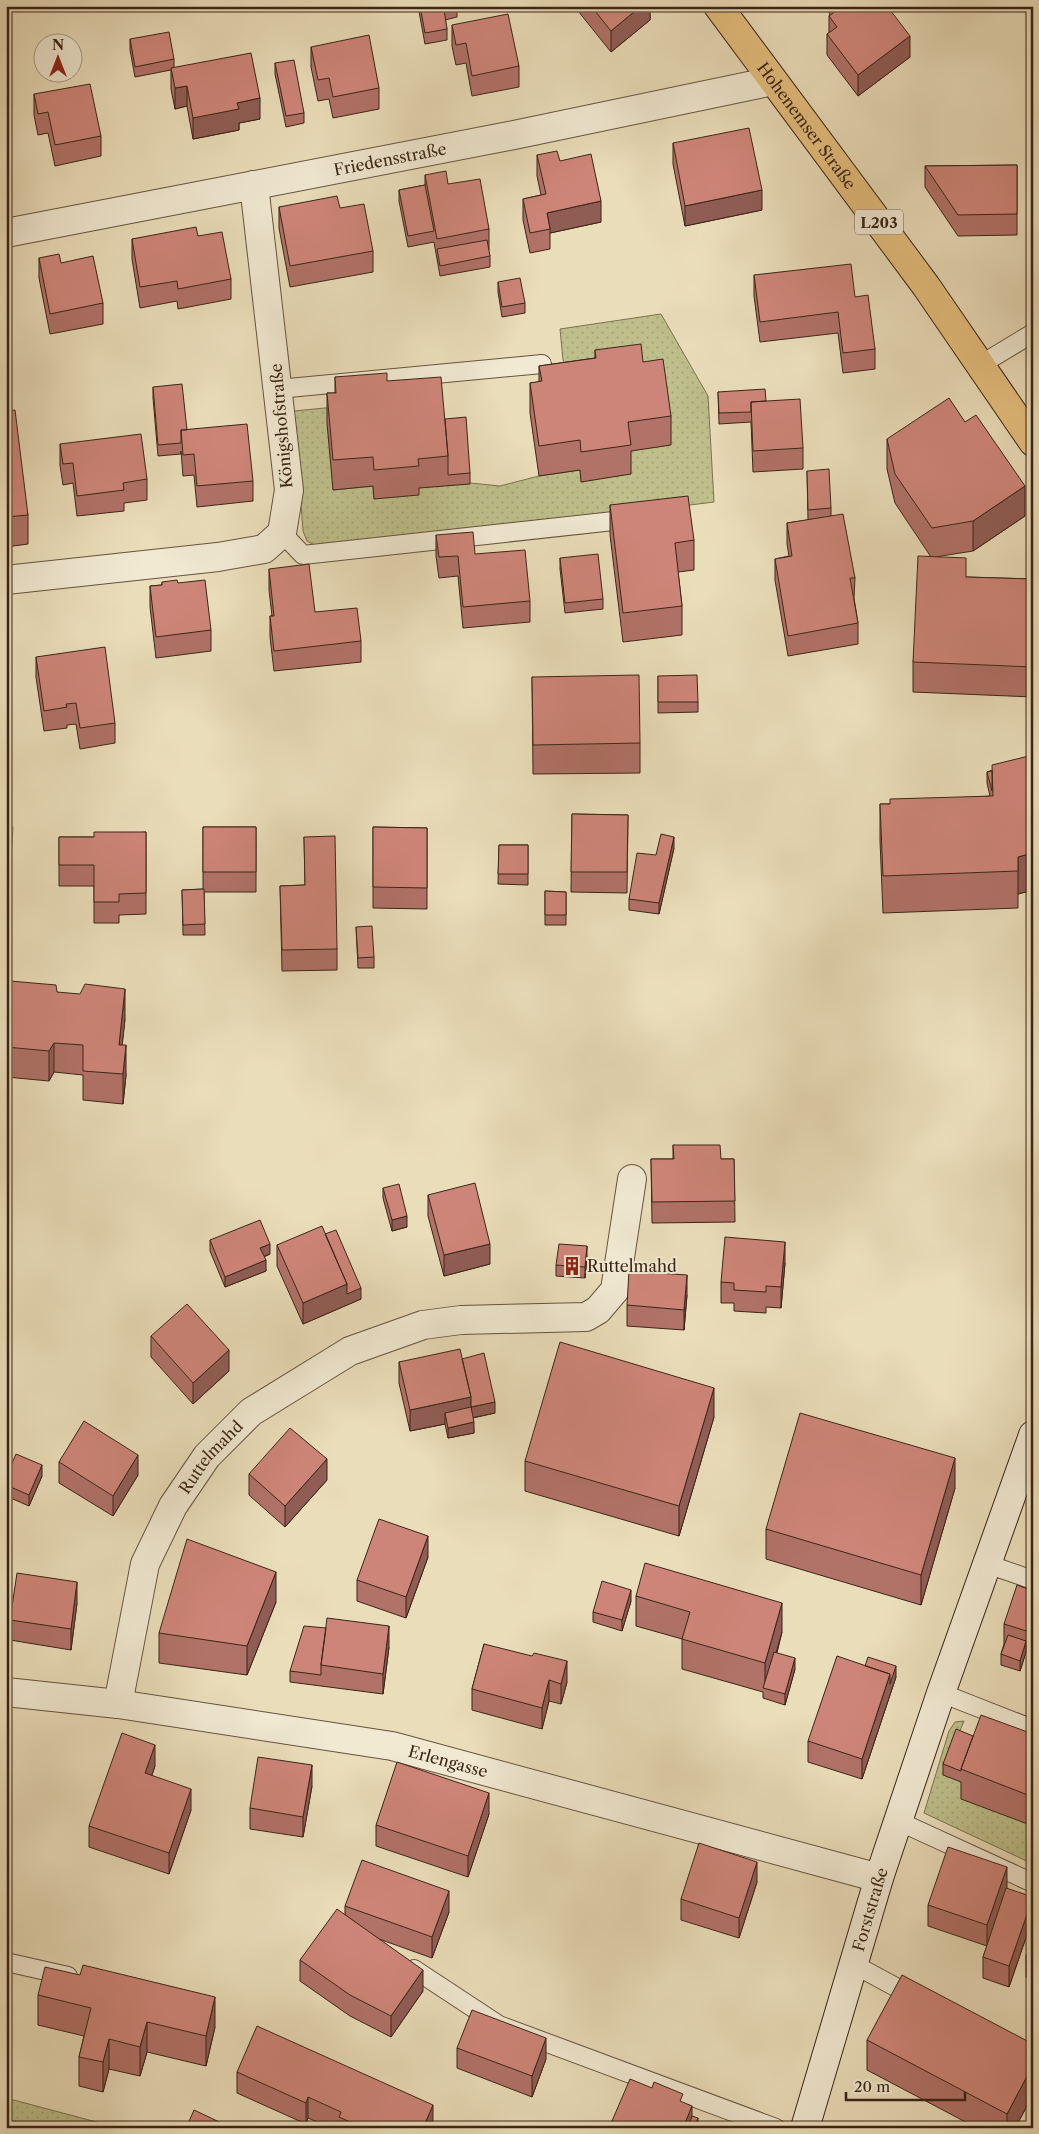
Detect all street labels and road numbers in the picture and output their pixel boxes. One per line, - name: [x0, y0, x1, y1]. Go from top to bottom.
- street label: Hohenemser Straße: [753, 58, 861, 193]
- street label: Friedensstraße: [332, 138, 448, 180]
- road number: L203: [855, 210, 903, 234]
- street label: Königshofstraße: [266, 363, 296, 489]
- street label: Ruttelmahd: [174, 1416, 247, 1497]
- street label: Erlengasse: [406, 1741, 490, 1782]
- street label: Forststraße: [848, 1865, 892, 1954]

